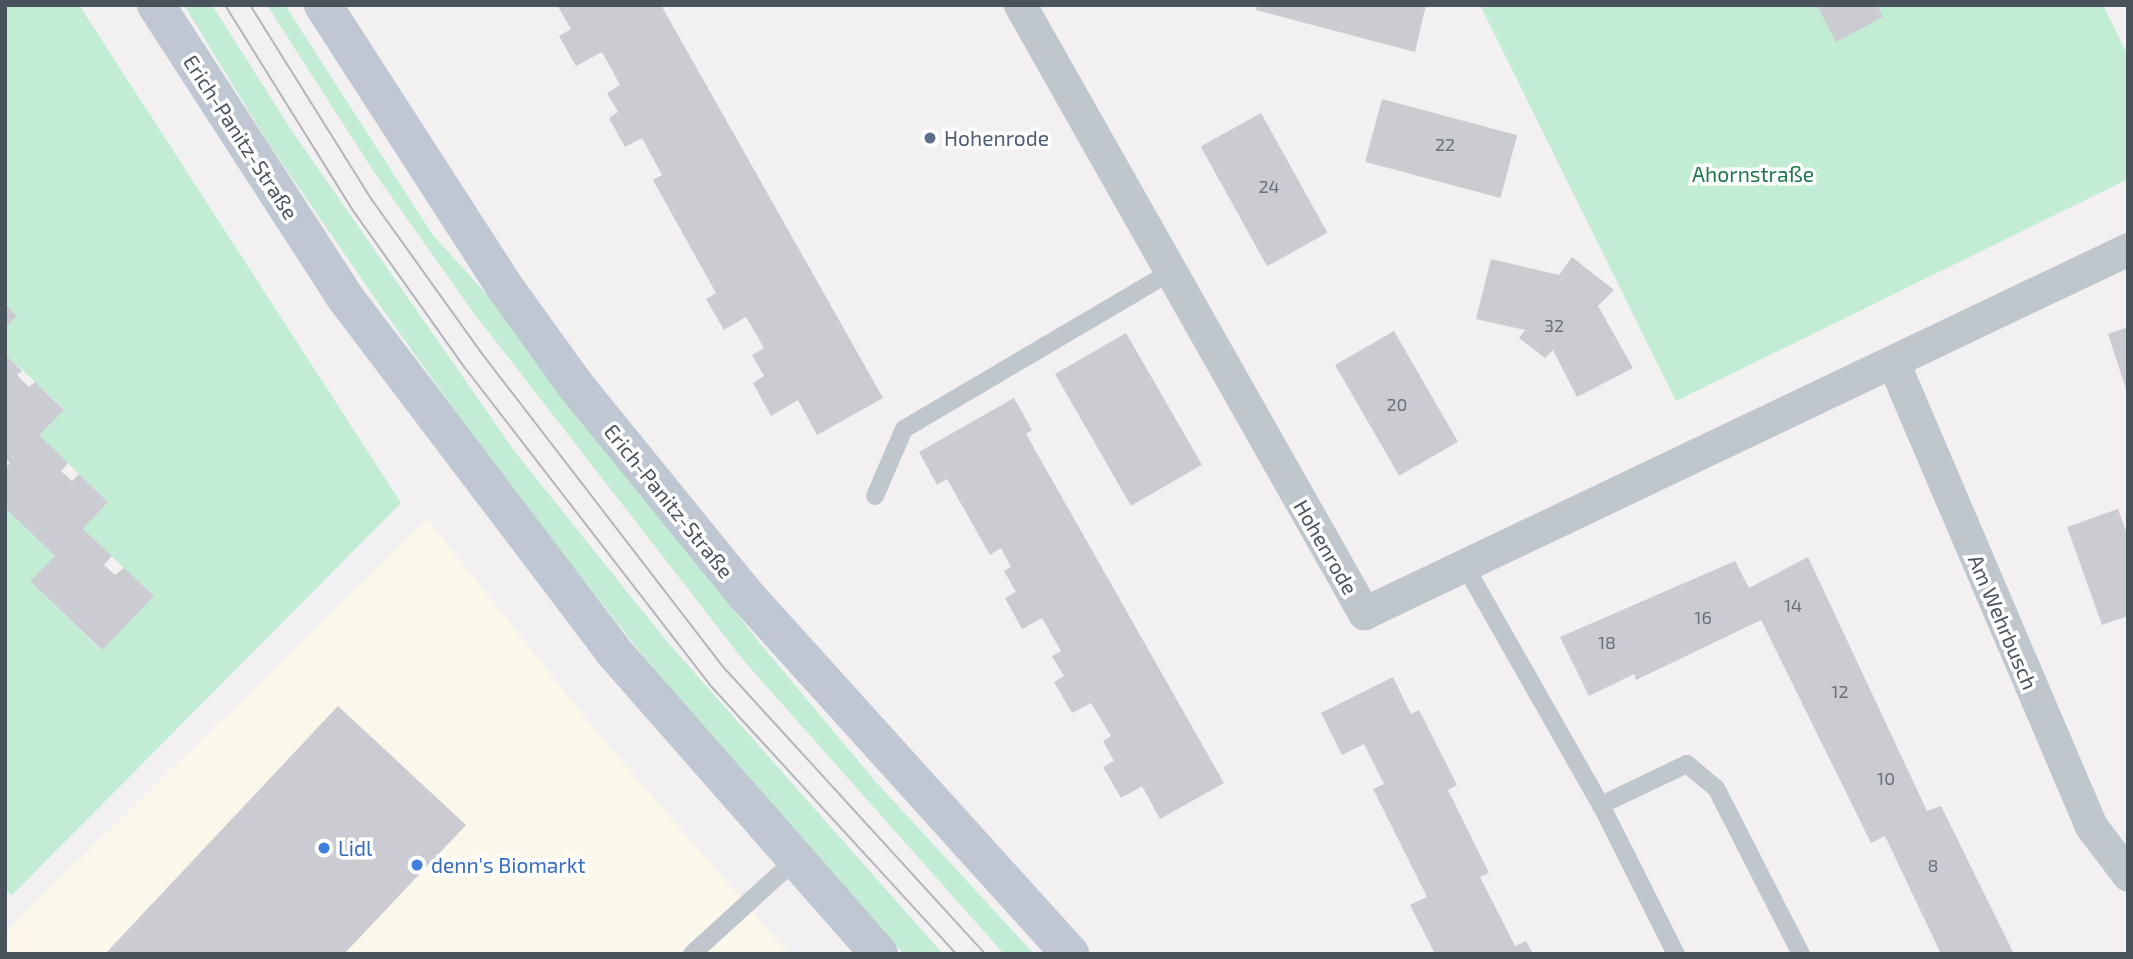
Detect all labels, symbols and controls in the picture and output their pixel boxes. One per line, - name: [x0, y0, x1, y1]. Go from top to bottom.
- street label: Erich-Panitz-Straße: [178, 50, 304, 224]
- place label: Hohenrode: [944, 125, 1049, 151]
- marker: Hohenrode: [922, 130, 938, 146]
- house number: 22: [1435, 133, 1455, 155]
- park label: Ahornstraße: [1692, 161, 1814, 187]
- house number: 24: [1258, 175, 1280, 197]
- house number: 32: [1544, 314, 1564, 336]
- house number: 20: [1387, 393, 1407, 415]
- street label: Erich-Panitz-Straße: [599, 419, 739, 583]
- street label: Hohenrode: [1289, 495, 1363, 599]
- street label: Am Wehrbusch: [1963, 551, 2043, 693]
- house number: 14: [1784, 594, 1802, 616]
- house number: 16: [1694, 606, 1712, 628]
- house number: 18: [1598, 631, 1616, 653]
- house number: 12: [1831, 680, 1849, 702]
- house number: 10: [1877, 767, 1895, 789]
- place label: Lidl: [338, 835, 372, 861]
- marker: Lidl: [316, 840, 332, 856]
- place label: denn's Biomarkt: [431, 852, 585, 878]
- house number: 8: [1928, 854, 1938, 876]
- marker: denn's Biomarkt: [409, 857, 425, 873]

